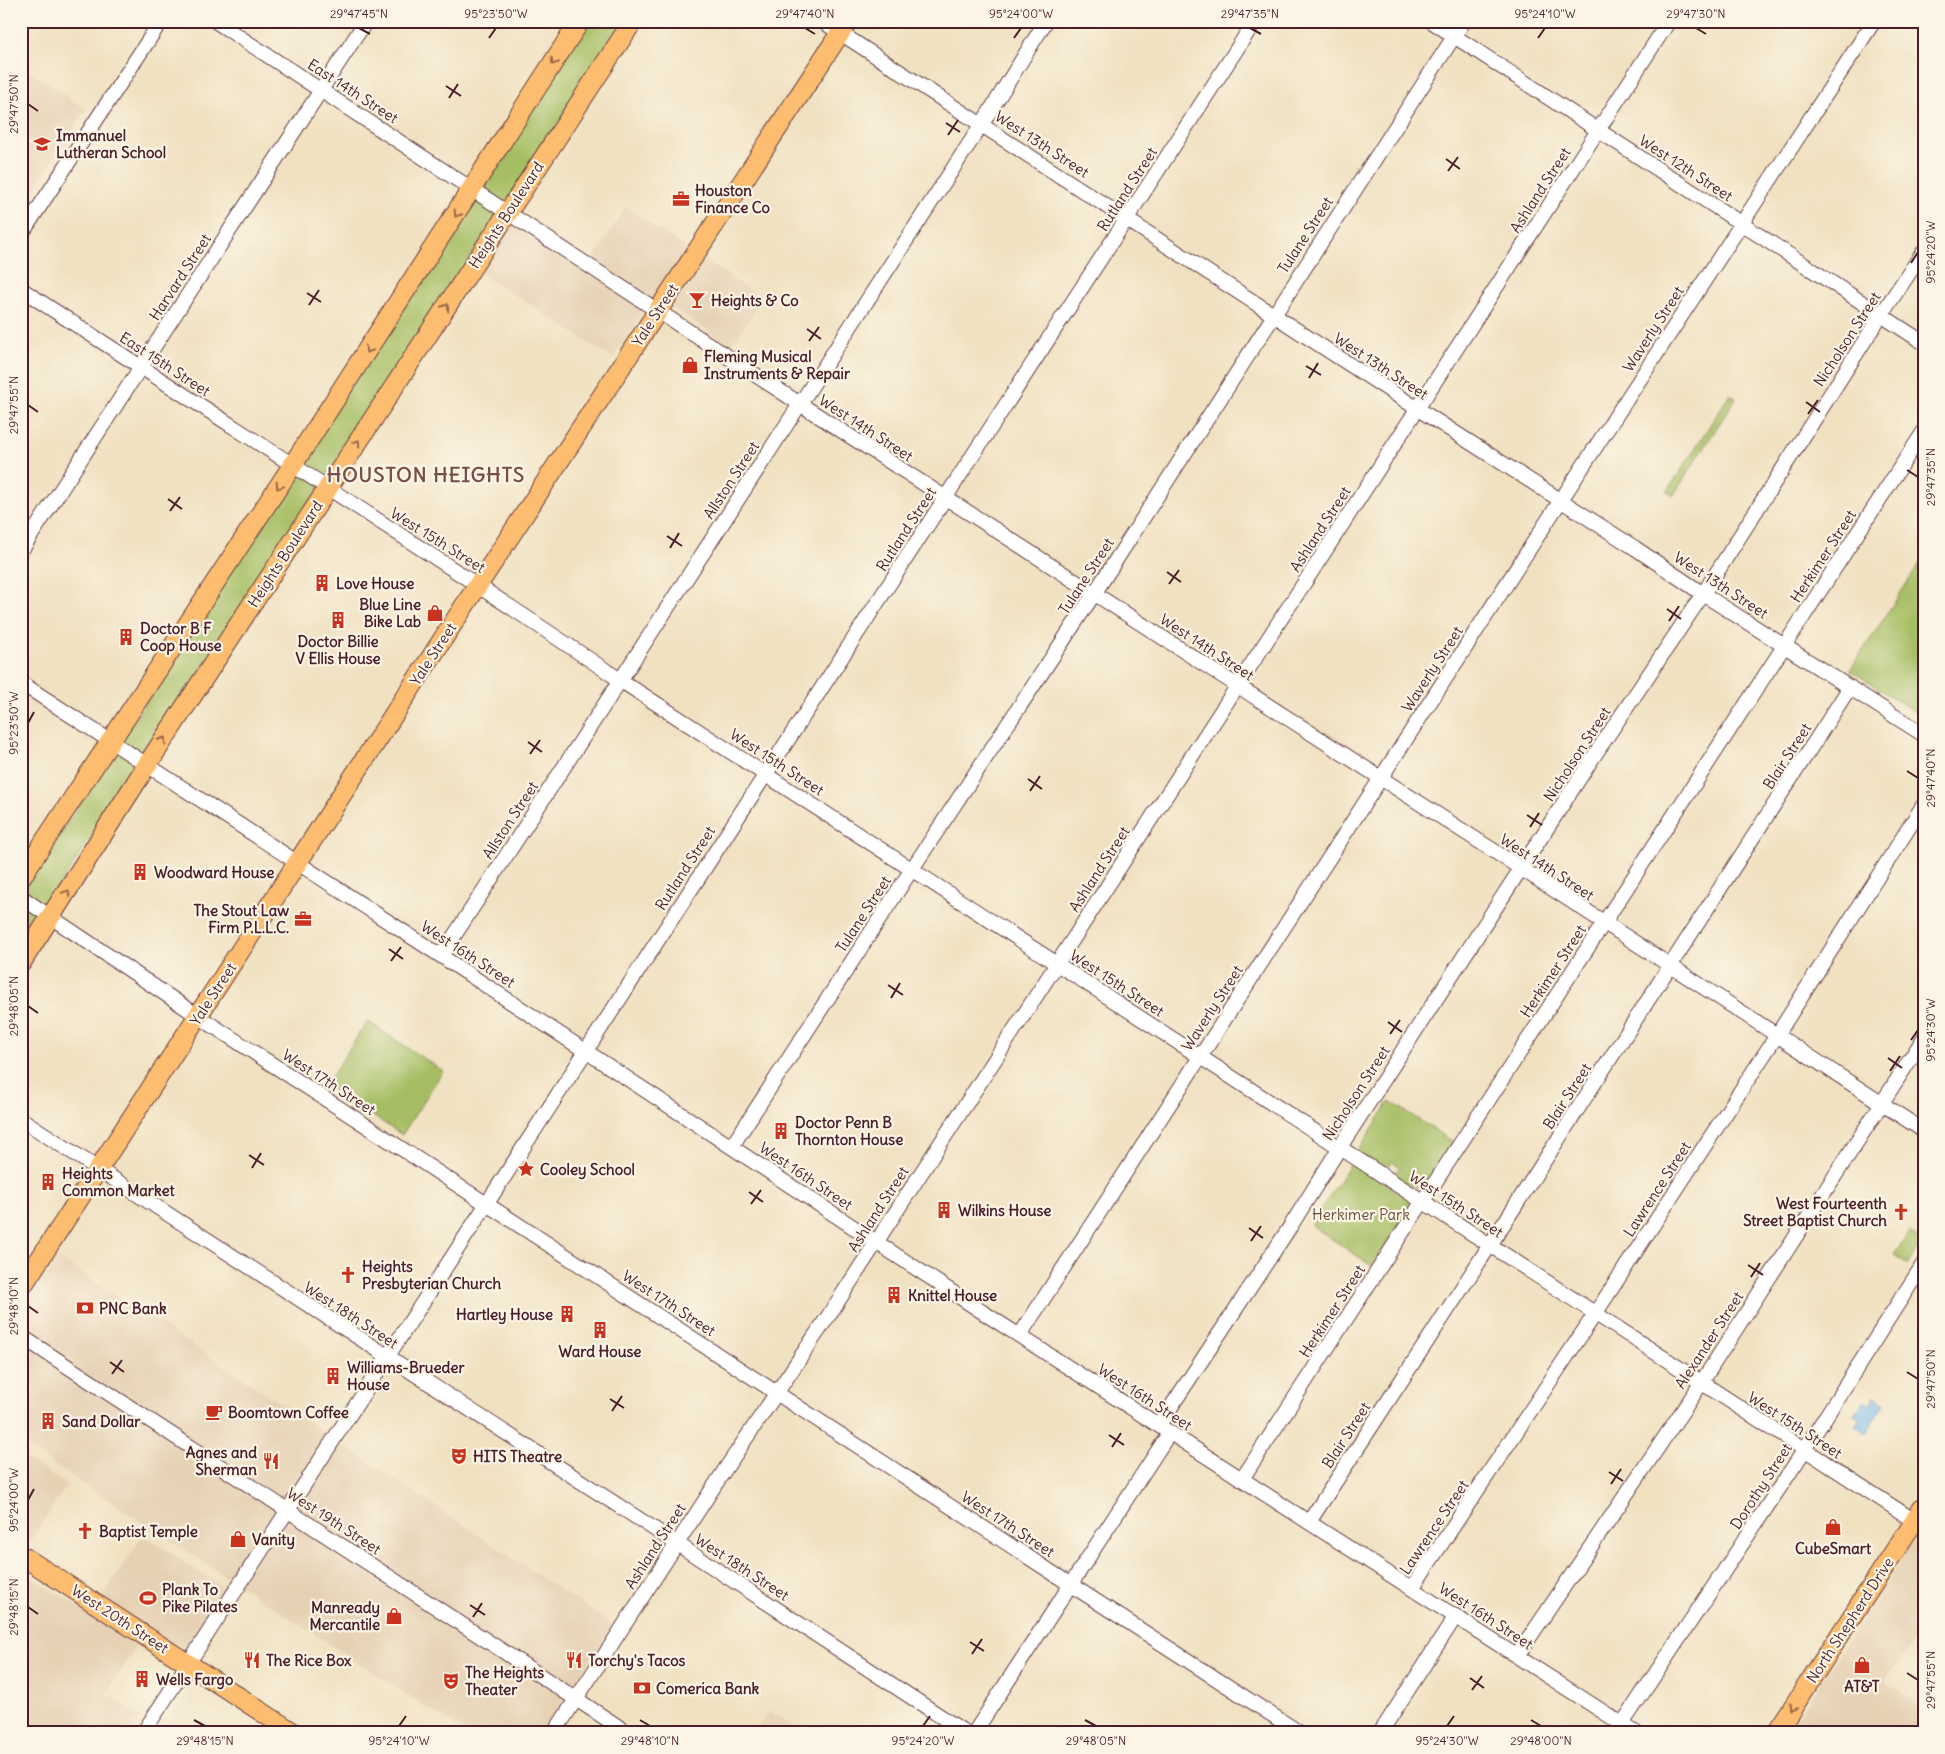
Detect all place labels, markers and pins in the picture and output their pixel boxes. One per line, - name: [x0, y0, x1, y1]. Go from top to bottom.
- place label: Immanuel Lutheran School: [56, 126, 166, 162]
- school or university icon: Immanuel Lutheran School: [32, 134, 52, 154]
- place label: Houston Finance Co: [695, 181, 771, 217]
- office icon: Houston Finance Co: [671, 189, 691, 209]
- bar icon: Heights & Co: [687, 290, 707, 310]
- place label: Heights & Co: [711, 291, 799, 311]
- place label: Fleming Musical Instruments & Repair: [704, 347, 851, 384]
- shop icon: Fleming Musical Instruments & Repair: [680, 355, 700, 375]
- building icon: Love House: [312, 573, 332, 593]
- place label: Love House: [336, 574, 414, 593]
- place label: Blue Line Bike Lab: [359, 595, 421, 631]
- shop icon: Blue Line Bike Lab: [425, 603, 445, 623]
- building icon: Doctor Billie V Ellis House: [328, 610, 348, 630]
- place label: Doctor B F Coop House: [140, 619, 222, 656]
- building icon: Doctor B F Coop House: [116, 627, 136, 647]
- place label: Doctor Billie V Ellis House: [295, 632, 381, 668]
- building icon: Woodward House: [130, 862, 150, 882]
- place label: Woodward House: [154, 863, 274, 882]
- place label: The Stout Law Firm P.L.L.C.: [193, 901, 289, 937]
- office icon: The Stout Law Firm P.L.L.C.: [293, 909, 313, 929]
- place label: Doctor Penn B Thornton House: [795, 1113, 903, 1149]
- building icon: Doctor Penn B Thornton House: [771, 1121, 791, 1141]
- place icon: Cooley School: [516, 1159, 536, 1179]
- place label: Cooley School: [540, 1160, 635, 1180]
- place label: Heights Common Market: [62, 1164, 176, 1200]
- building icon: Heights Common Market: [38, 1172, 58, 1192]
- place label: West Fourteenth Street Baptist Church: [1743, 1194, 1887, 1231]
- building icon: Wilkins House: [934, 1200, 954, 1220]
- place label: Wilkins House: [958, 1201, 1051, 1220]
- church icon: West Fourteenth Street Baptist Church: [1891, 1202, 1911, 1222]
- place label: Heights Presbyterian Church: [362, 1257, 502, 1294]
- church icon: Heights Presbyterian Church: [338, 1265, 358, 1285]
- building icon: Knittel House: [884, 1285, 904, 1305]
- place label: Knittel House: [908, 1286, 997, 1305]
- bank icon: PNC Bank: [75, 1298, 95, 1318]
- place label: PNC Bank: [99, 1299, 167, 1318]
- building icon: Hartley House: [557, 1304, 577, 1324]
- place label: Hartley House: [456, 1305, 553, 1325]
- building icon: Ward House: [590, 1320, 610, 1340]
- place label: Ward House: [559, 1342, 641, 1361]
- place label: Williams-Brueder House: [347, 1358, 465, 1394]
- building icon: Williams-Brueder House: [323, 1366, 343, 1386]
- cafe icon: Boomtown Coffee: [204, 1402, 224, 1422]
- place label: Boomtown Coffee: [228, 1403, 349, 1422]
- building icon: Sand Dollar: [38, 1411, 58, 1431]
- place label: Sand Dollar: [62, 1412, 141, 1431]
- place label: Agnes and Sherman: [186, 1443, 257, 1479]
- theatre icon: HITS Theatre: [449, 1446, 469, 1466]
- place label: HITS Theatre: [473, 1447, 562, 1466]
- restaurant icon: Agnes and Sherman: [261, 1451, 281, 1471]
- shop icon: CubeSmart: [1823, 1517, 1843, 1537]
- church icon: Baptist Temple: [75, 1521, 95, 1541]
- place label: Baptist Temple: [99, 1522, 198, 1542]
- shop icon: Vanity: [228, 1529, 248, 1549]
- place label: Vanity: [252, 1530, 295, 1550]
- place label: CubeSmart: [1795, 1539, 1872, 1558]
- place label: Plank To Pike Pilates: [162, 1580, 238, 1616]
- sports icon: Plank To Pike Pilates: [138, 1588, 158, 1608]
- place label: Manready Mercantile: [309, 1598, 380, 1634]
- shop icon: Manready Mercantile: [384, 1606, 404, 1626]
- restaurant icon: The Rice Box: [242, 1650, 262, 1670]
- restaurant icon: Torchy's Tacos: [564, 1650, 584, 1670]
- place label: The Rice Box: [266, 1651, 352, 1670]
- place label: Torchy's Tacos: [588, 1651, 686, 1671]
- shop icon: AT&T: [1852, 1655, 1872, 1675]
- place label: The Heights Theater: [465, 1663, 544, 1699]
- building icon: Wells Fargo: [132, 1669, 152, 1689]
- place label: Wells Fargo: [156, 1670, 234, 1690]
- theatre icon: The Heights Theater: [441, 1671, 461, 1691]
- place label: AT&T: [1844, 1677, 1880, 1696]
- bank icon: Comerica Bank: [632, 1678, 652, 1698]
- place label: Comerica Bank: [656, 1679, 760, 1698]

